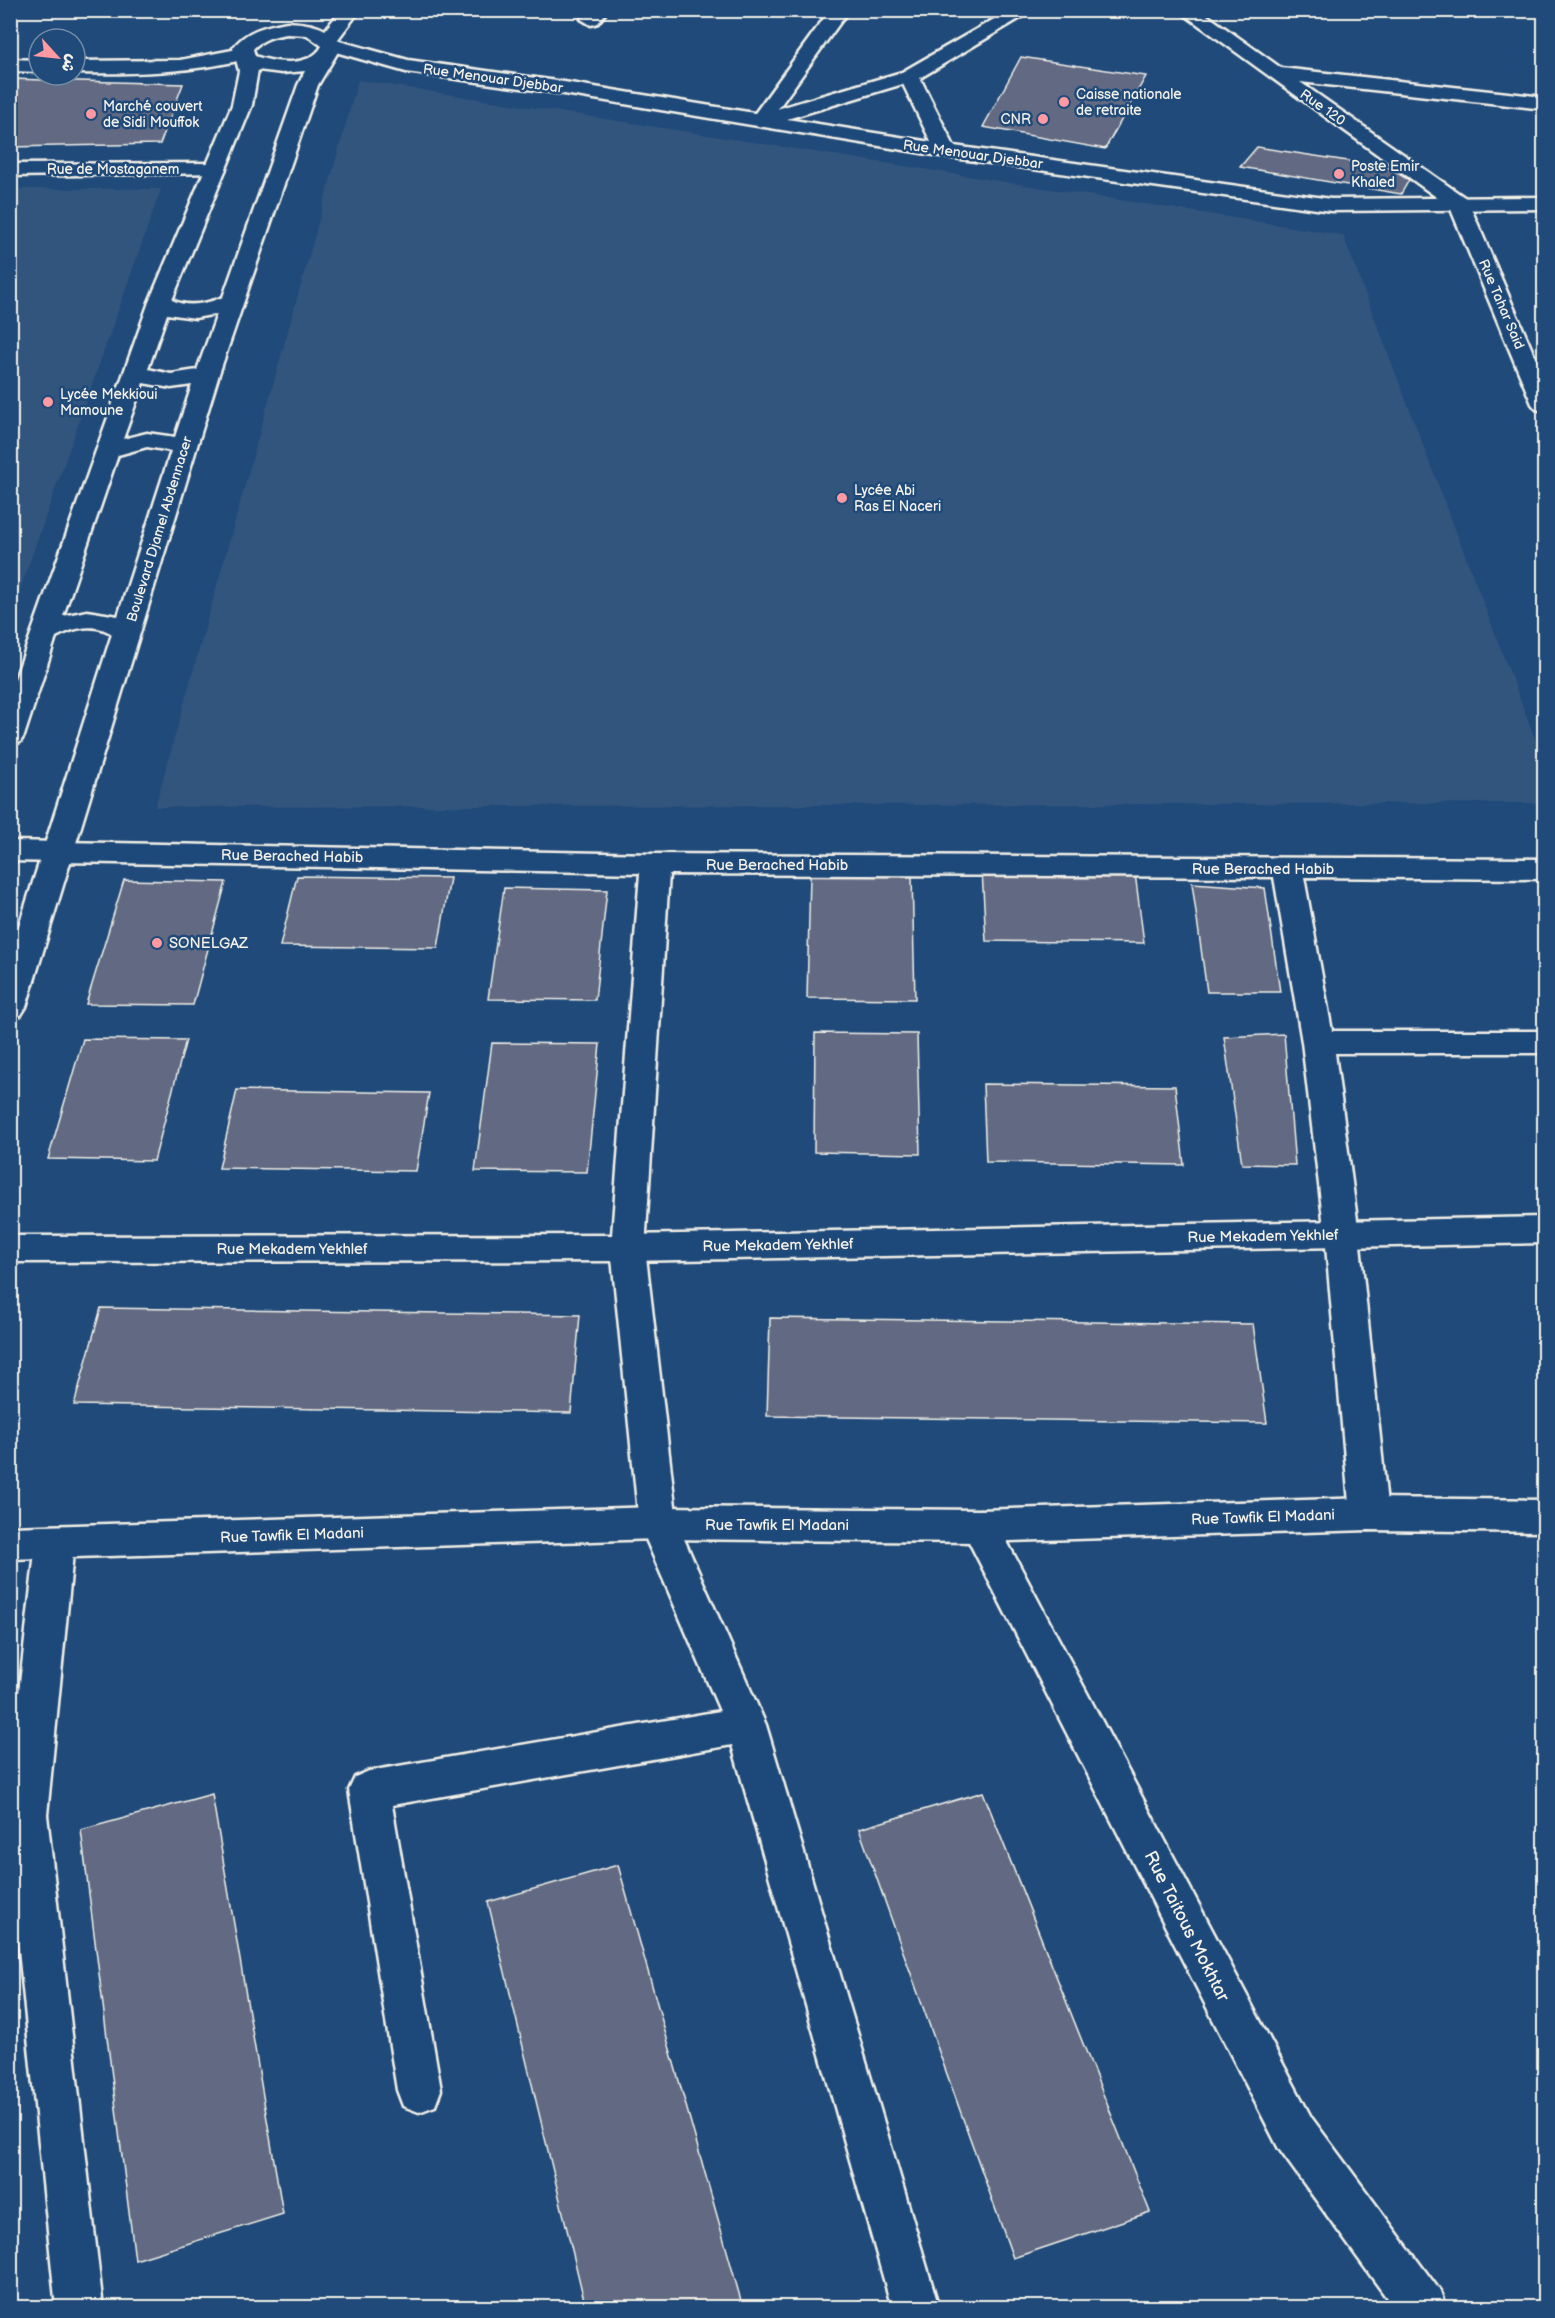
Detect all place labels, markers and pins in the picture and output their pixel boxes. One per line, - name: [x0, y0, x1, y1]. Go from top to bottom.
- place label: Caisse nationale de retraite: [1076, 86, 1182, 119]
- marker: Caisse nationale de retraite: [1057, 95, 1071, 109]
- place label: Marché couvert de Sidi Mouffok: [103, 98, 203, 131]
- marker: Marché couvert de Sidi Mouffok: [84, 107, 98, 121]
- place label: CNR: [1001, 111, 1031, 128]
- marker: CNR: [1036, 112, 1050, 126]
- place label: Poste Emir Khaled: [1351, 158, 1420, 191]
- marker: Poste Emir Khaled: [1332, 167, 1346, 181]
- place label: Lycée Mekkioui Mamoune: [60, 386, 158, 419]
- marker: Lycée Mekkioui Mamoune: [41, 395, 55, 409]
- place label: Lycée Abi Ras El Naceri: [854, 482, 941, 515]
- marker: Lycée Abi Ras El Naceri: [835, 491, 849, 505]
- place label: SONELGAZ: [169, 934, 249, 953]
- marker: SONELGAZ: [150, 936, 164, 950]

